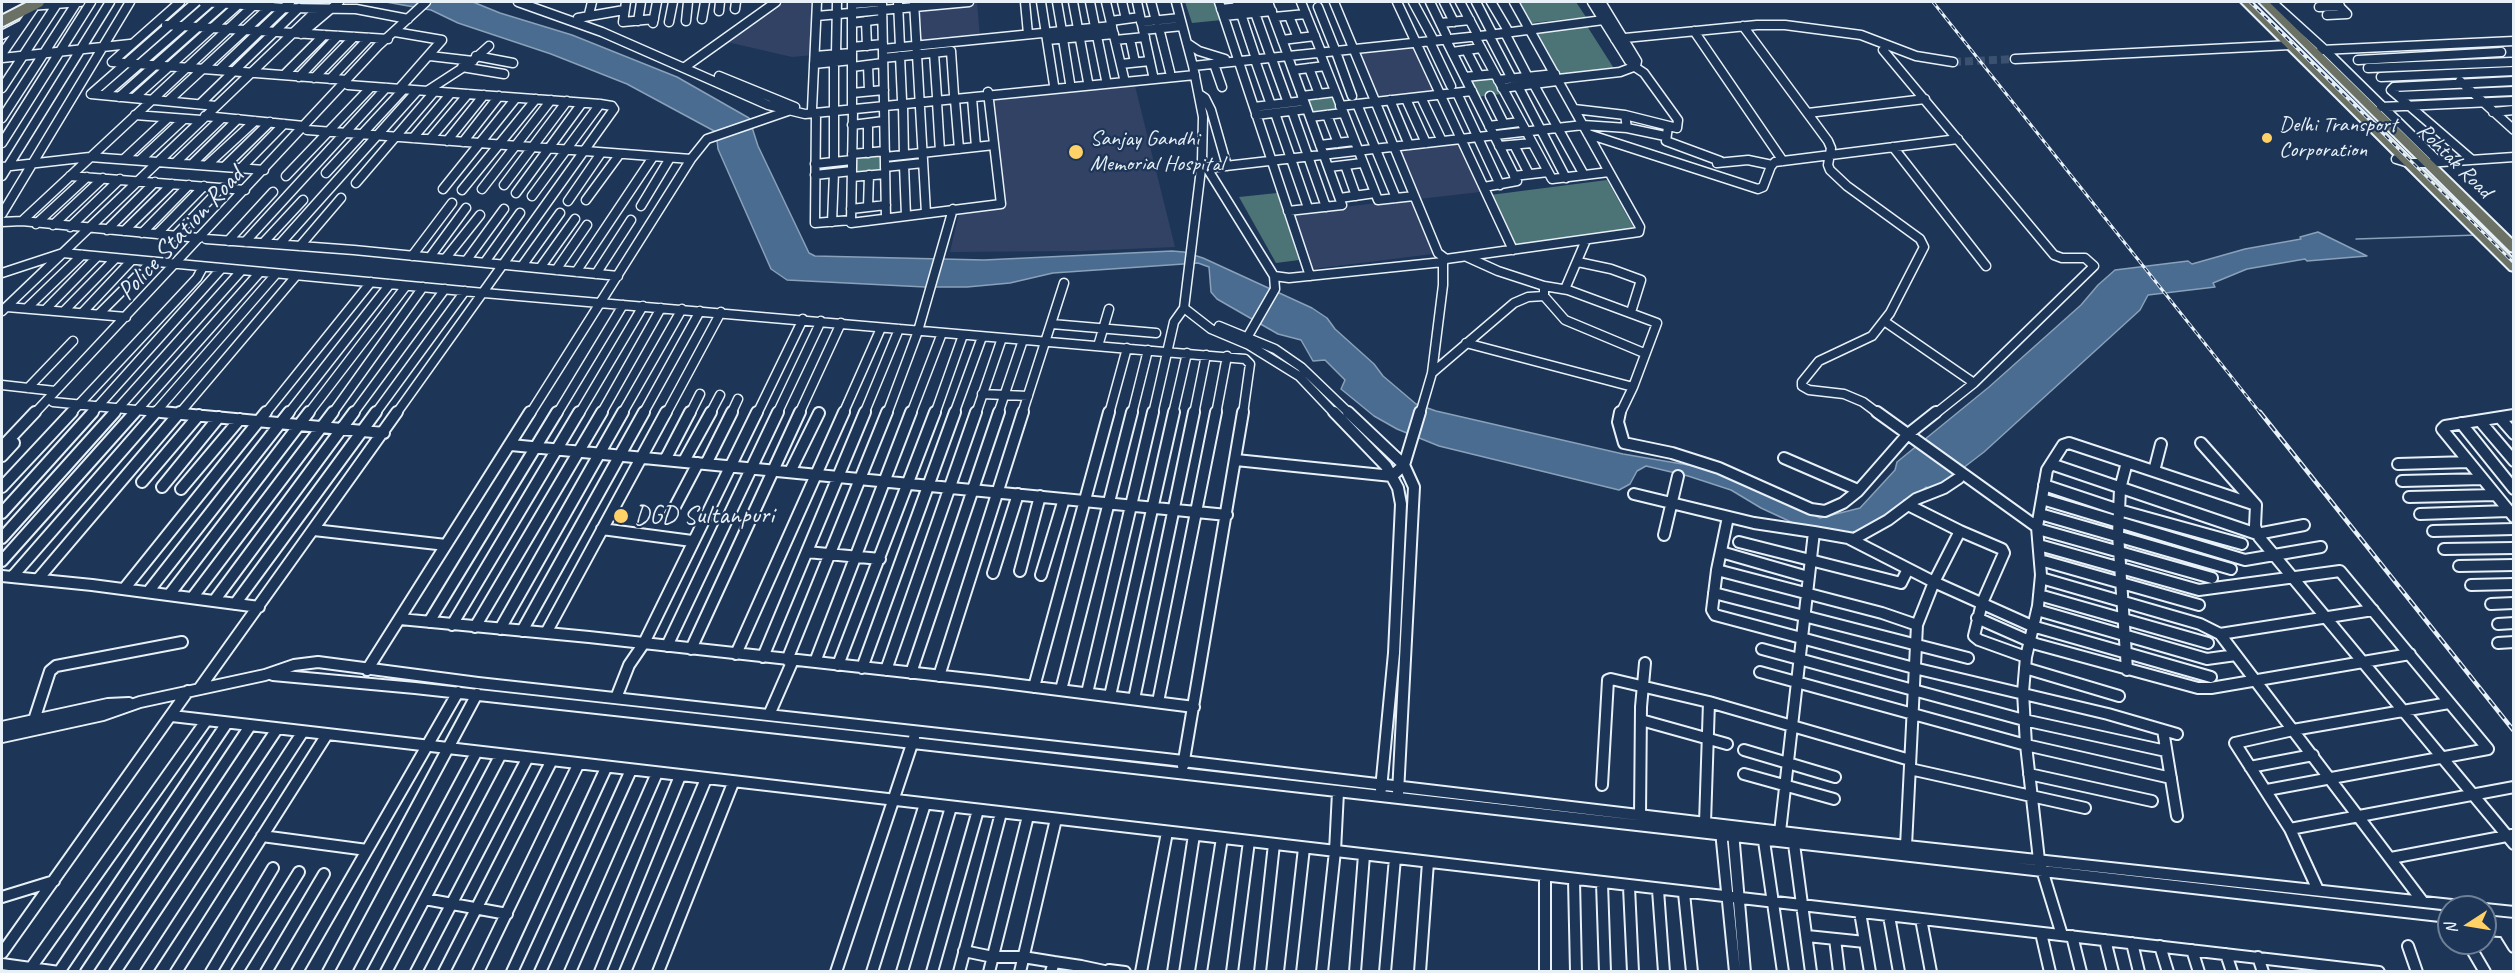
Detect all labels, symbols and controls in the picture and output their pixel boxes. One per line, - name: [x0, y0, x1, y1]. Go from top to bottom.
- place label: Delhi Transport Corporation: [2279, 112, 2397, 164]
- street label: Rohtak Road: [2411, 118, 2497, 204]
- place label: Sanjay Gandhi Memorial Hospital: [1090, 126, 1224, 178]
- marker: Delhi Transport Corporation: [2260, 131, 2274, 145]
- marker: Sanjay Gandhi Memorial Hospital: [1067, 143, 1085, 161]
- street label: Police Station Road: [111, 161, 251, 307]
- place label: DGD Sultanpuri: [634, 500, 774, 532]
- marker: DGD Sultanpuri: [612, 507, 630, 525]
- north arrow: [2437, 895, 2497, 955]
- text: N: [2441, 921, 2462, 935]

